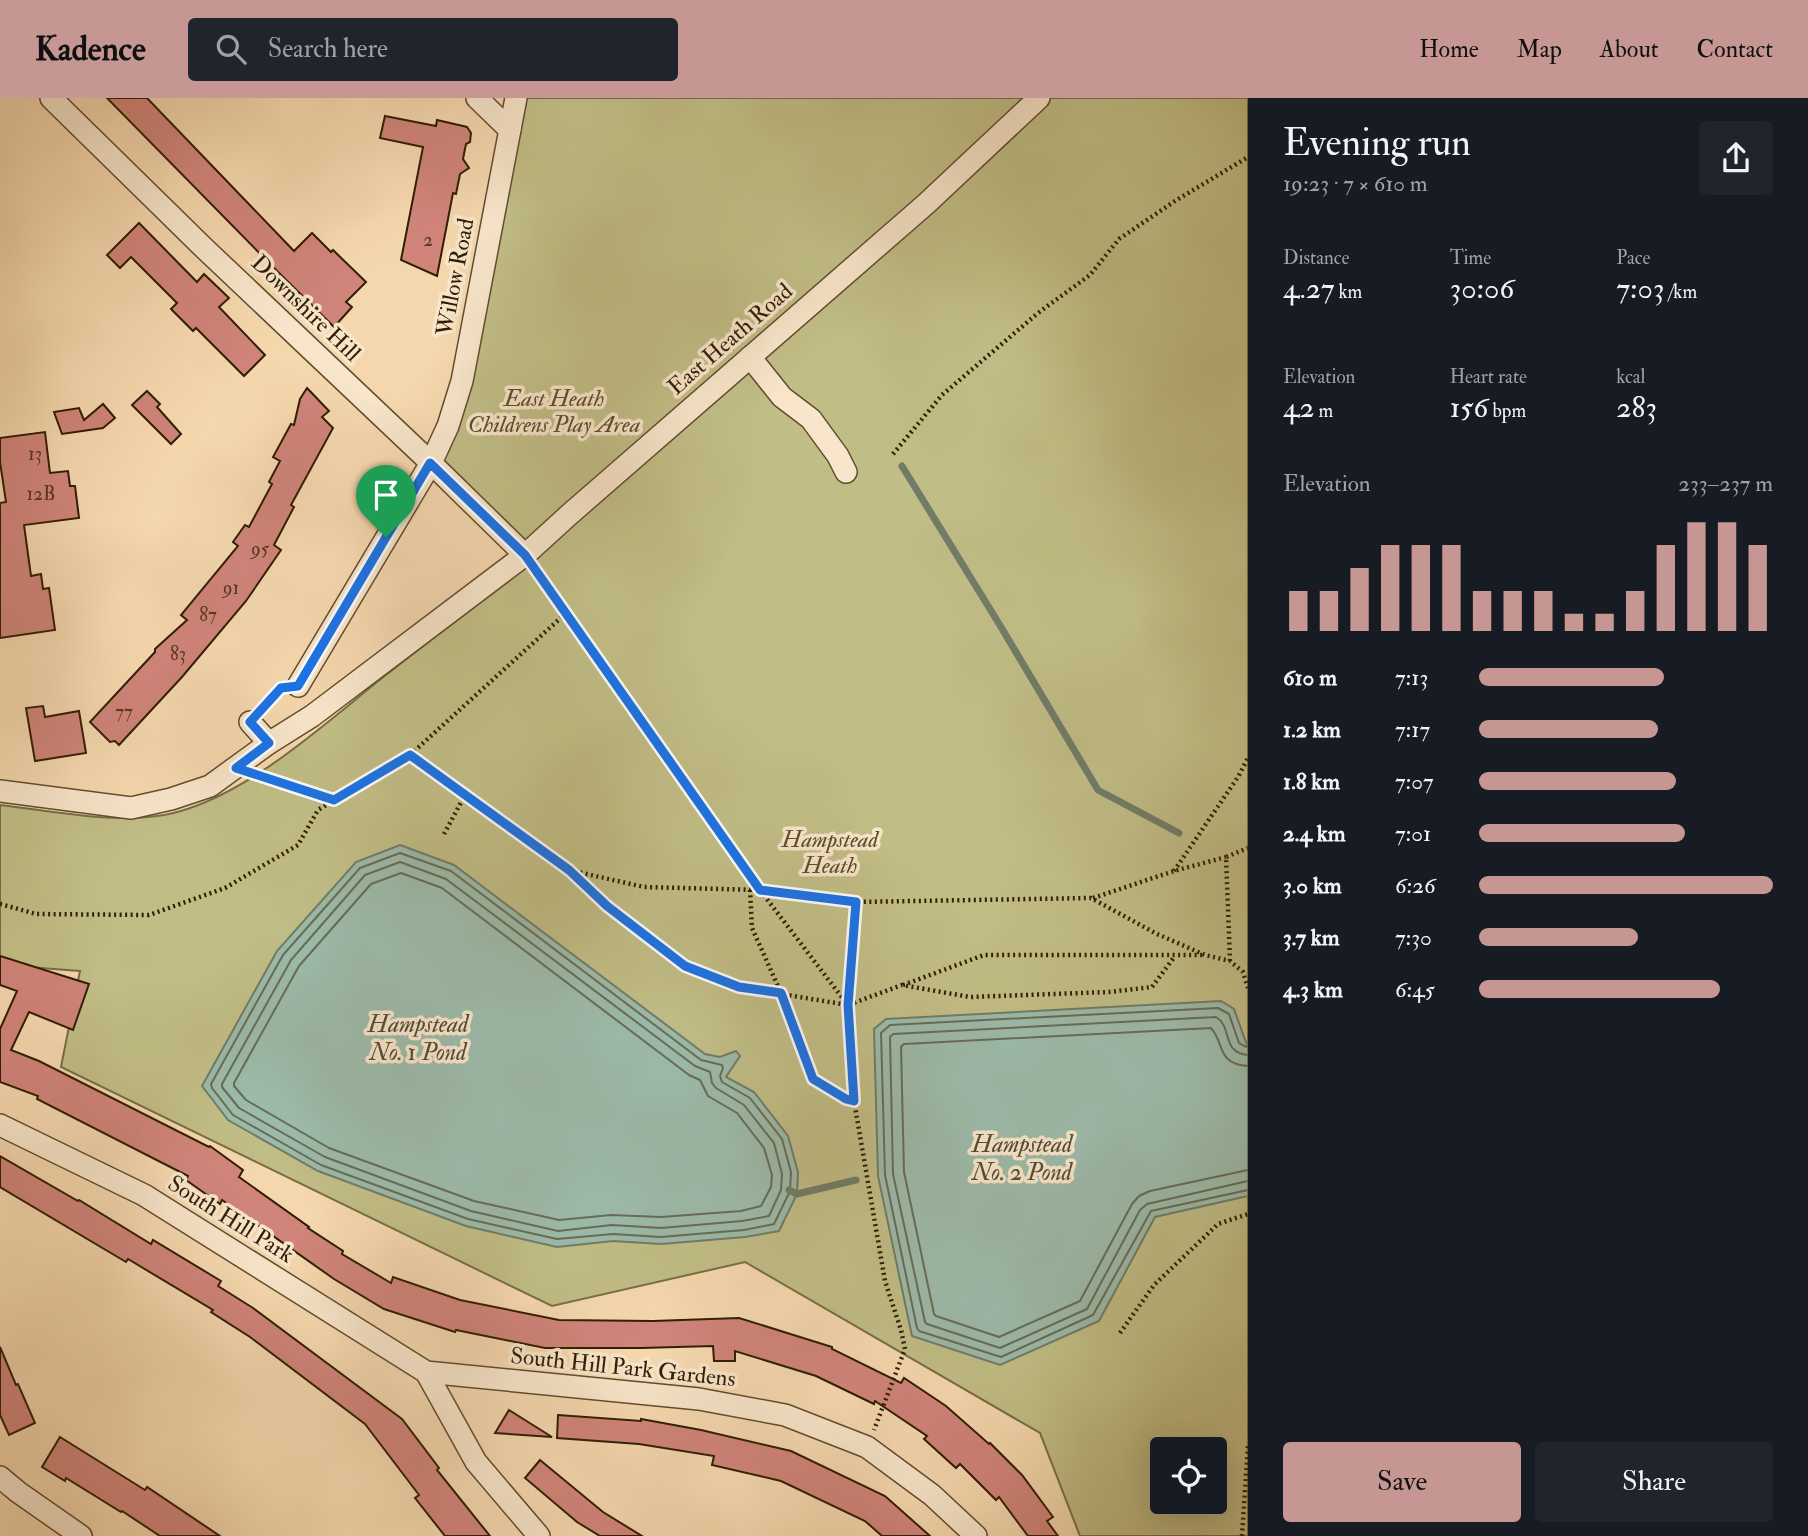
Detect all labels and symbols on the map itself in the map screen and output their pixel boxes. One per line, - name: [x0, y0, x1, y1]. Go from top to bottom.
- street label: Willow Road: [429, 216, 481, 339]
- house number: 2: [423, 228, 433, 252]
- street label: Downshire Hill: [245, 248, 367, 368]
- street label: East Heath Road: [662, 277, 798, 401]
- park label: East Heath Childrens Play Area: [468, 384, 641, 439]
- house number: 13: [28, 442, 42, 466]
- pin: [356, 465, 416, 537]
- house number: 12B: [27, 482, 55, 506]
- house number: 95: [249, 537, 270, 561]
- house number: 91: [221, 576, 239, 600]
- house number: 87: [199, 603, 217, 627]
- house number: 83: [170, 642, 186, 666]
- house number: 77: [115, 700, 133, 724]
- park label: Hampstead Heath: [781, 825, 879, 880]
- water label: Hampstead No. 1 Pond: [367, 1009, 470, 1068]
- water label: Hampstead No. 2 Pond: [970, 1129, 1074, 1188]
- street label: South Hill Park: [162, 1169, 300, 1269]
- street label: South Hill Park Gardens: [509, 1341, 737, 1393]

